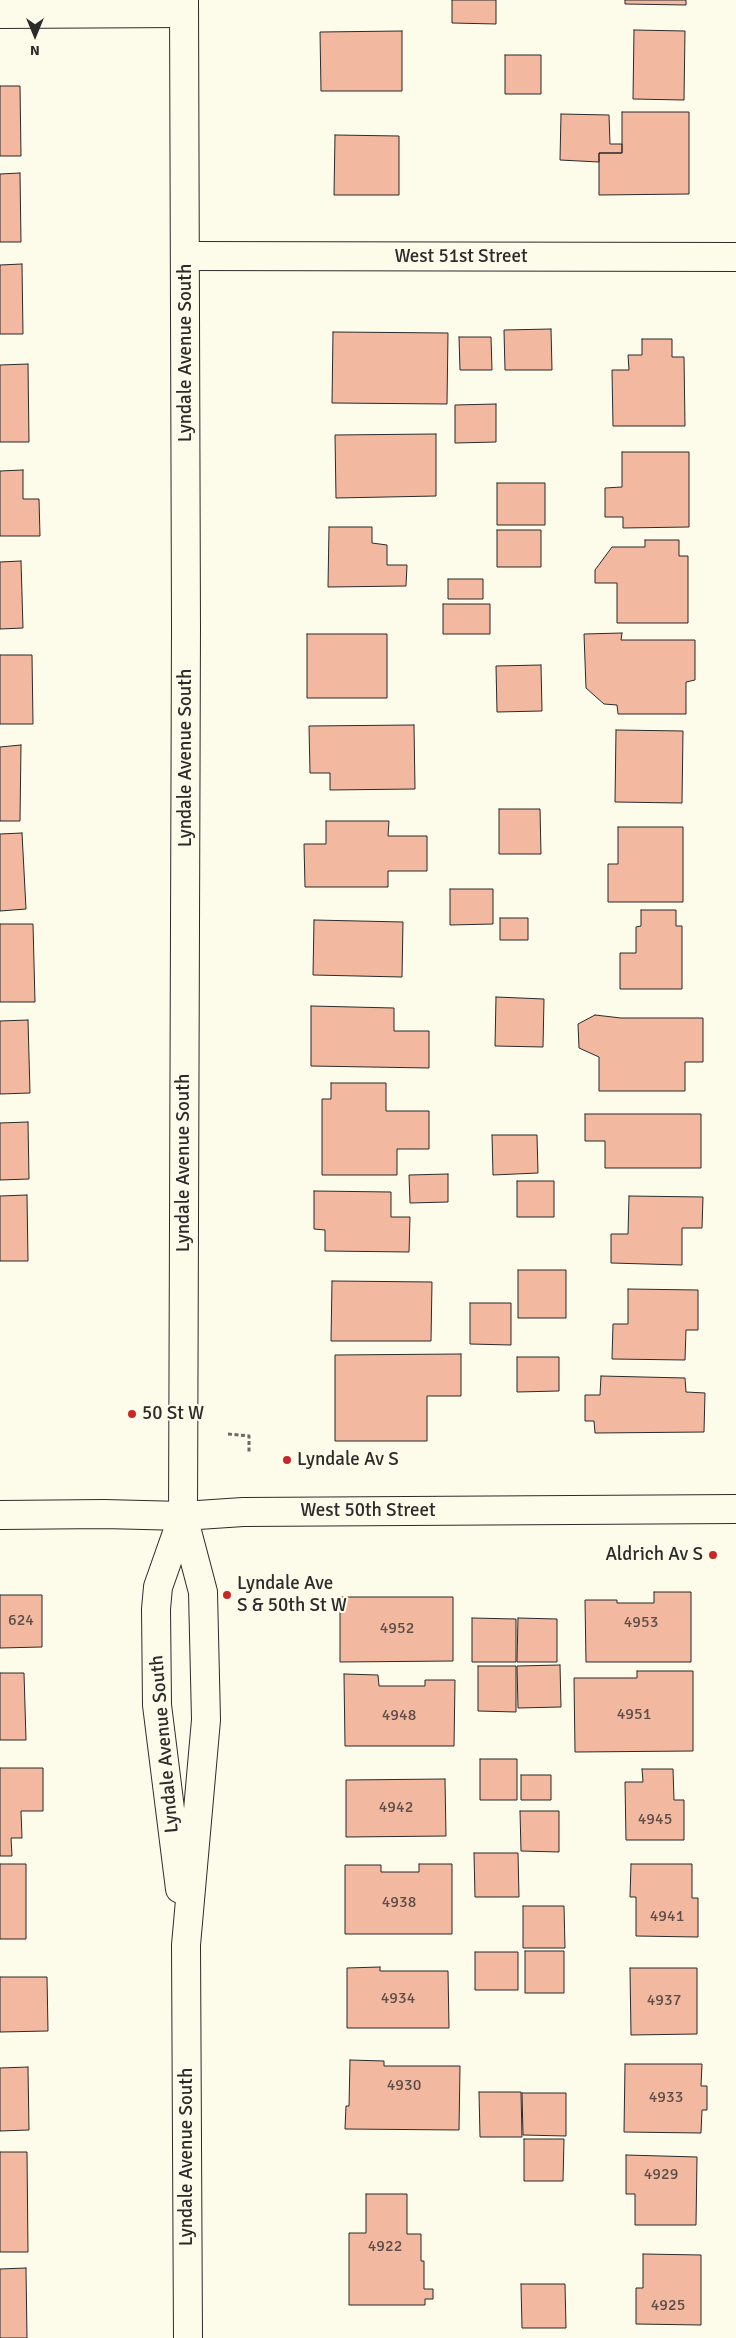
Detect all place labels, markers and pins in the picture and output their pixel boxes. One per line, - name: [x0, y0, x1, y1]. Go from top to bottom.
- place label: 50 St W: [142, 1403, 204, 1425]
- marker: 50 St W: [126, 1408, 138, 1420]
- place label: Lyndale Av S: [297, 1449, 399, 1471]
- marker: Lyndale Av S: [281, 1454, 293, 1466]
- place label: Aldrich Av S: [605, 1544, 703, 1566]
- marker: Aldrich Av S: [707, 1549, 719, 1561]
- place label: Lyndale Ave S & 50th St W: [237, 1573, 347, 1617]
- marker: Lyndale Ave S & 50th St W: [221, 1589, 233, 1601]

